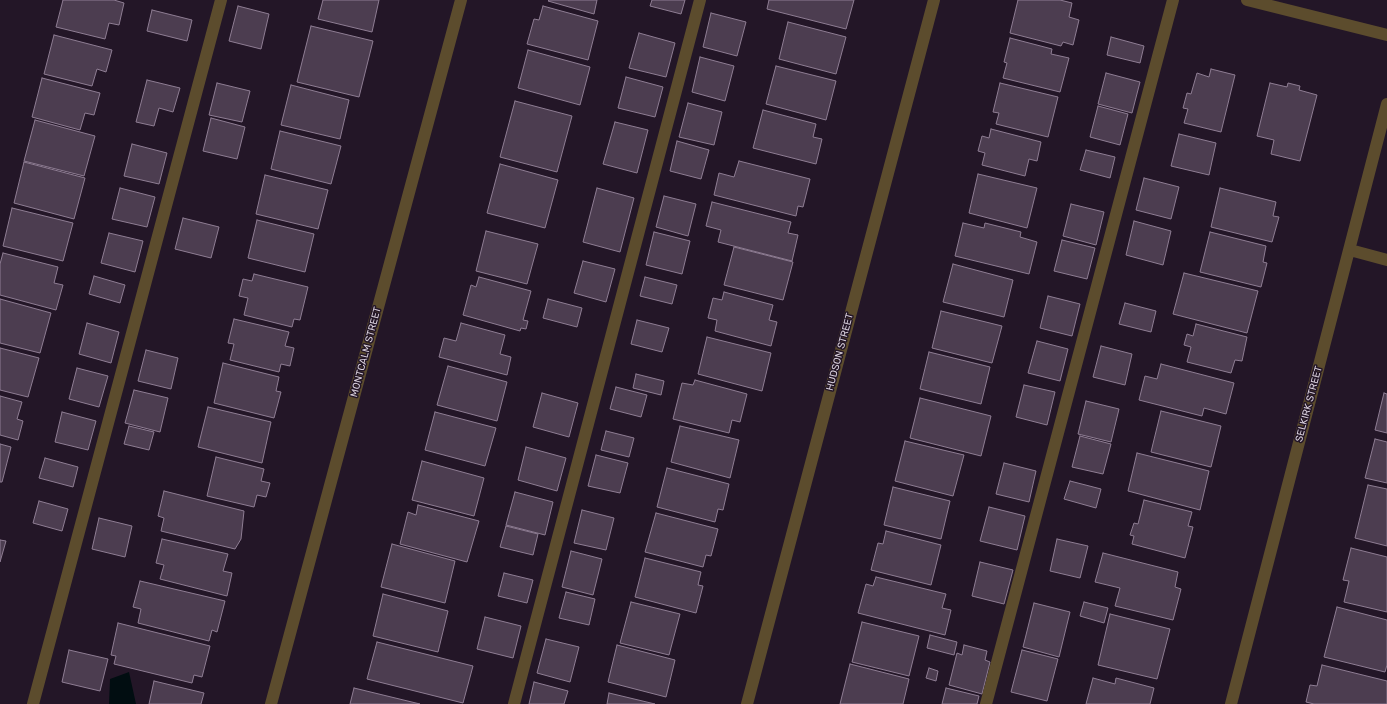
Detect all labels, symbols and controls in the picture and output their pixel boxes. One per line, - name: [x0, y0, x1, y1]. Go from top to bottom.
- street label: MONTCALM STREET: [348, 306, 384, 398]
- street label: HUDSON STREET: [824, 312, 856, 392]
- street label: SELKIRK STREET: [1293, 365, 1325, 443]

